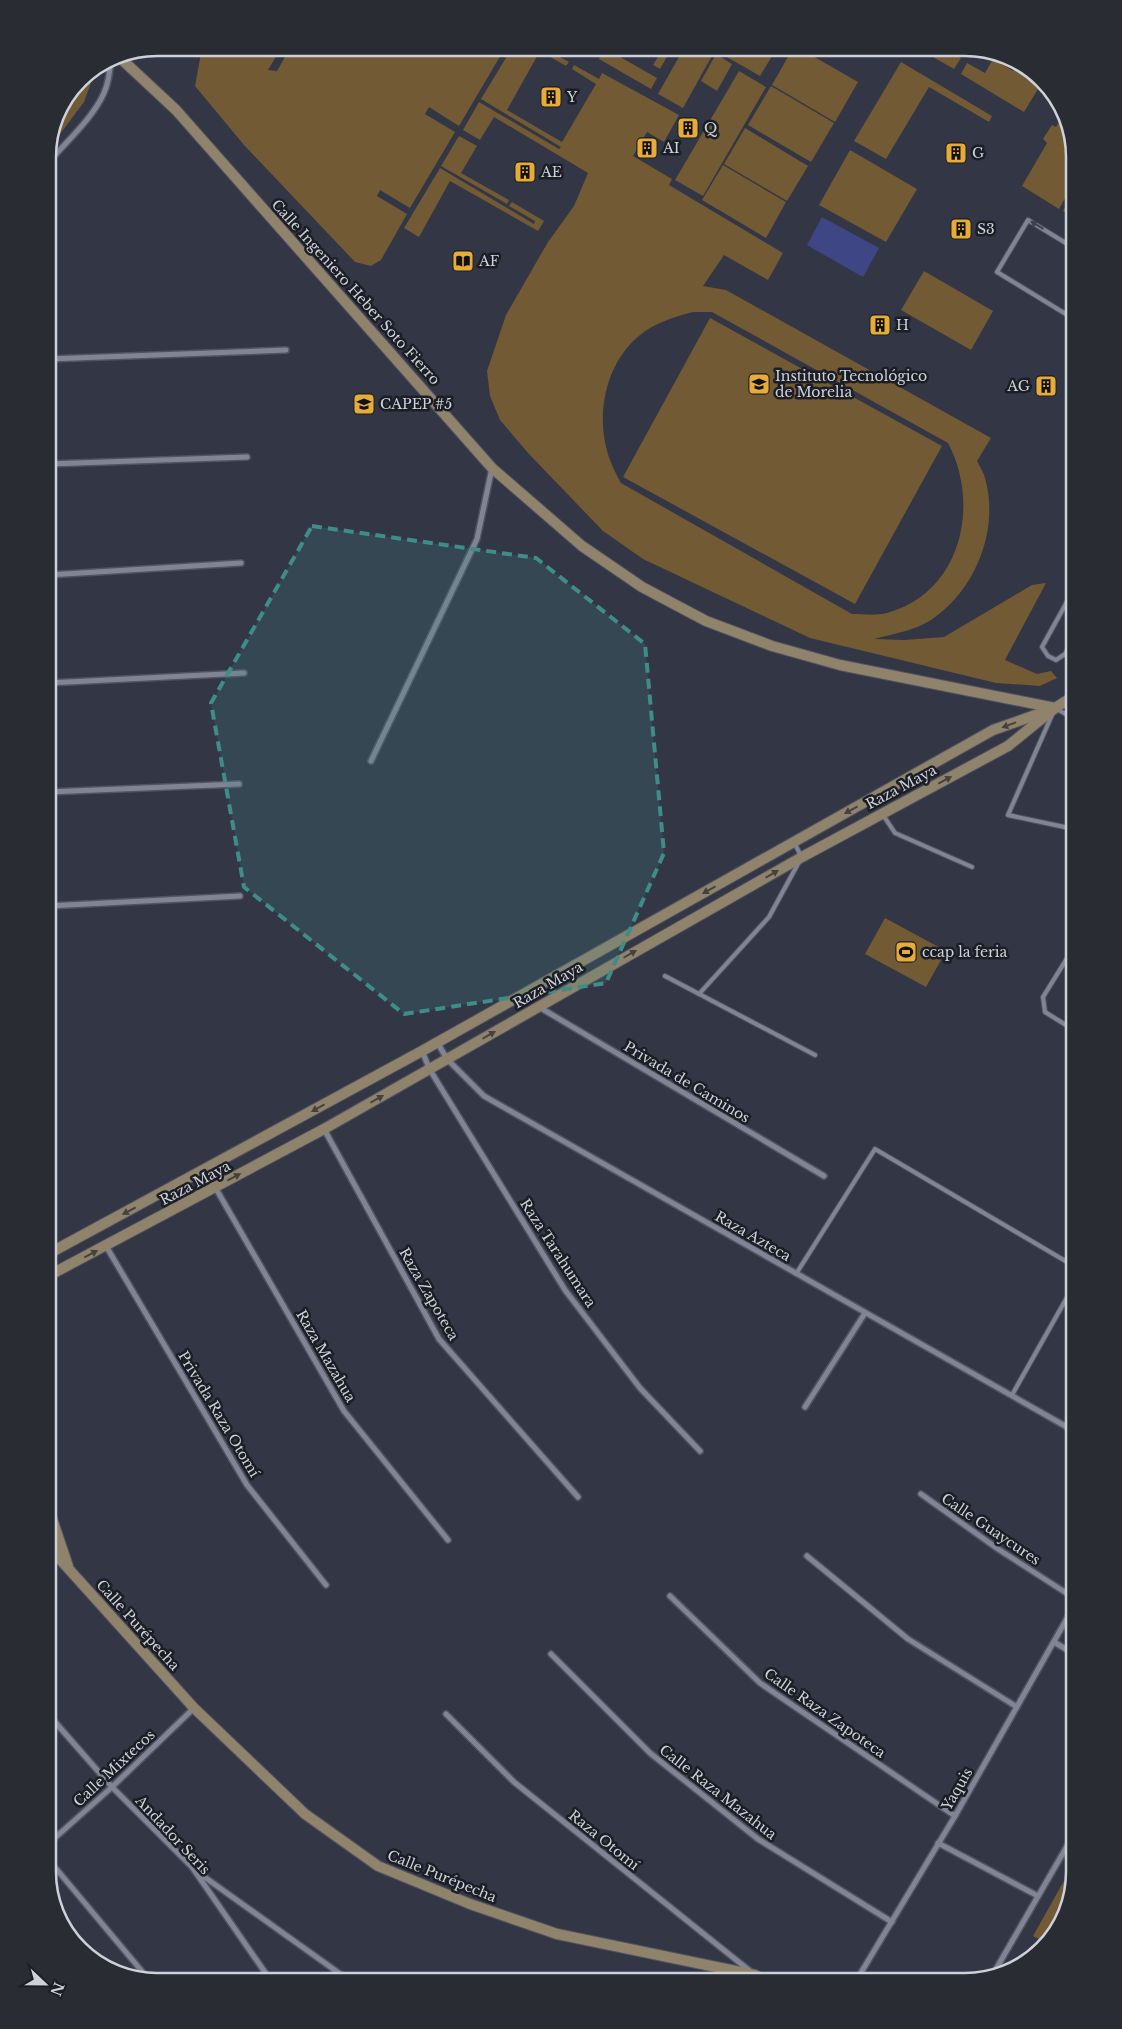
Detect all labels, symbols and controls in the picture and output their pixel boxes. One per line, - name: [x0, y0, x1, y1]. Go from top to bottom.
- building icon: Y: [539, 85, 563, 109]
- place label: Y: [566, 88, 578, 106]
- building icon: Q: [676, 116, 700, 140]
- place label: Q: [704, 119, 718, 137]
- building icon: AI: [635, 136, 659, 160]
- place label: AI: [662, 139, 680, 157]
- building icon: G: [944, 141, 968, 165]
- place label: G: [972, 144, 984, 162]
- building icon: AE: [513, 160, 537, 184]
- place label: AE: [540, 163, 562, 181]
- street label: Calle Ingeniero Heber Soto Fierro: [268, 196, 444, 388]
- building icon: S3: [949, 217, 973, 241]
- place label: S3: [977, 220, 995, 238]
- one-way arrow: [1031, 221, 1044, 230]
- library icon: AF: [451, 249, 475, 273]
- place label: AF: [478, 252, 500, 270]
- building icon: H: [868, 313, 892, 337]
- place label: H: [896, 316, 909, 334]
- place label: Instituto Tecnológico de Morelia: [775, 367, 927, 401]
- school or university icon: Instituto Tecnológico de Morelia: [747, 372, 771, 396]
- building icon: AG: [1034, 374, 1058, 398]
- place label: AG: [1006, 377, 1030, 395]
- school or university icon: CAPEP #5: [352, 392, 376, 416]
- place label: CAPEP #5: [380, 395, 452, 413]
- one-way arrow: [1001, 721, 1016, 729]
- street label: Raza Maya: [863, 761, 940, 813]
- one-way arrow: [938, 776, 952, 784]
- one-way arrow: [844, 806, 858, 815]
- one-way arrow: [764, 870, 779, 878]
- one-way arrow: [702, 886, 717, 894]
- sports icon: ccap la feria: [894, 940, 918, 964]
- place label: ccap la feria: [922, 943, 1008, 961]
- one-way arrow: [624, 950, 637, 959]
- street label: Raza Maya: [510, 958, 586, 1012]
- one-way arrow: [482, 1030, 496, 1039]
- street label: Privada de Caminos: [621, 1037, 753, 1127]
- one-way arrow: [370, 1095, 384, 1104]
- one-way arrow: [311, 1104, 325, 1112]
- street label: Raza Maya: [157, 1157, 234, 1209]
- one-way arrow: [227, 1173, 241, 1181]
- street label: Raza Tarahumara: [516, 1195, 600, 1311]
- one-way arrow: [122, 1206, 136, 1215]
- street label: Raza Azteca: [712, 1207, 794, 1265]
- street label: Raza Zapoteca: [395, 1244, 463, 1344]
- one-way arrow: [84, 1250, 98, 1258]
- street label: Raza Mazahua: [292, 1307, 360, 1406]
- street label: Privada Raza Otomí: [174, 1348, 264, 1481]
- street label: Calle Guaycures: [938, 1489, 1044, 1569]
- street label: Calle Purépecha: [92, 1576, 184, 1674]
- street label: Calle Raza Zapoteca: [761, 1664, 889, 1762]
- street label: Calle Mixtecos: [69, 1726, 159, 1810]
- street label: Calle Raza Mazahua: [656, 1741, 780, 1843]
- street label: Yaquis: [937, 1764, 976, 1814]
- street label: Andador Seris: [131, 1791, 214, 1878]
- street label: Raza Otomí: [565, 1806, 643, 1874]
- street label: Calle Purépecha: [385, 1846, 499, 1906]
- north arrow: [20, 1959, 70, 2009]
- text: N: [46, 1979, 68, 1998]

